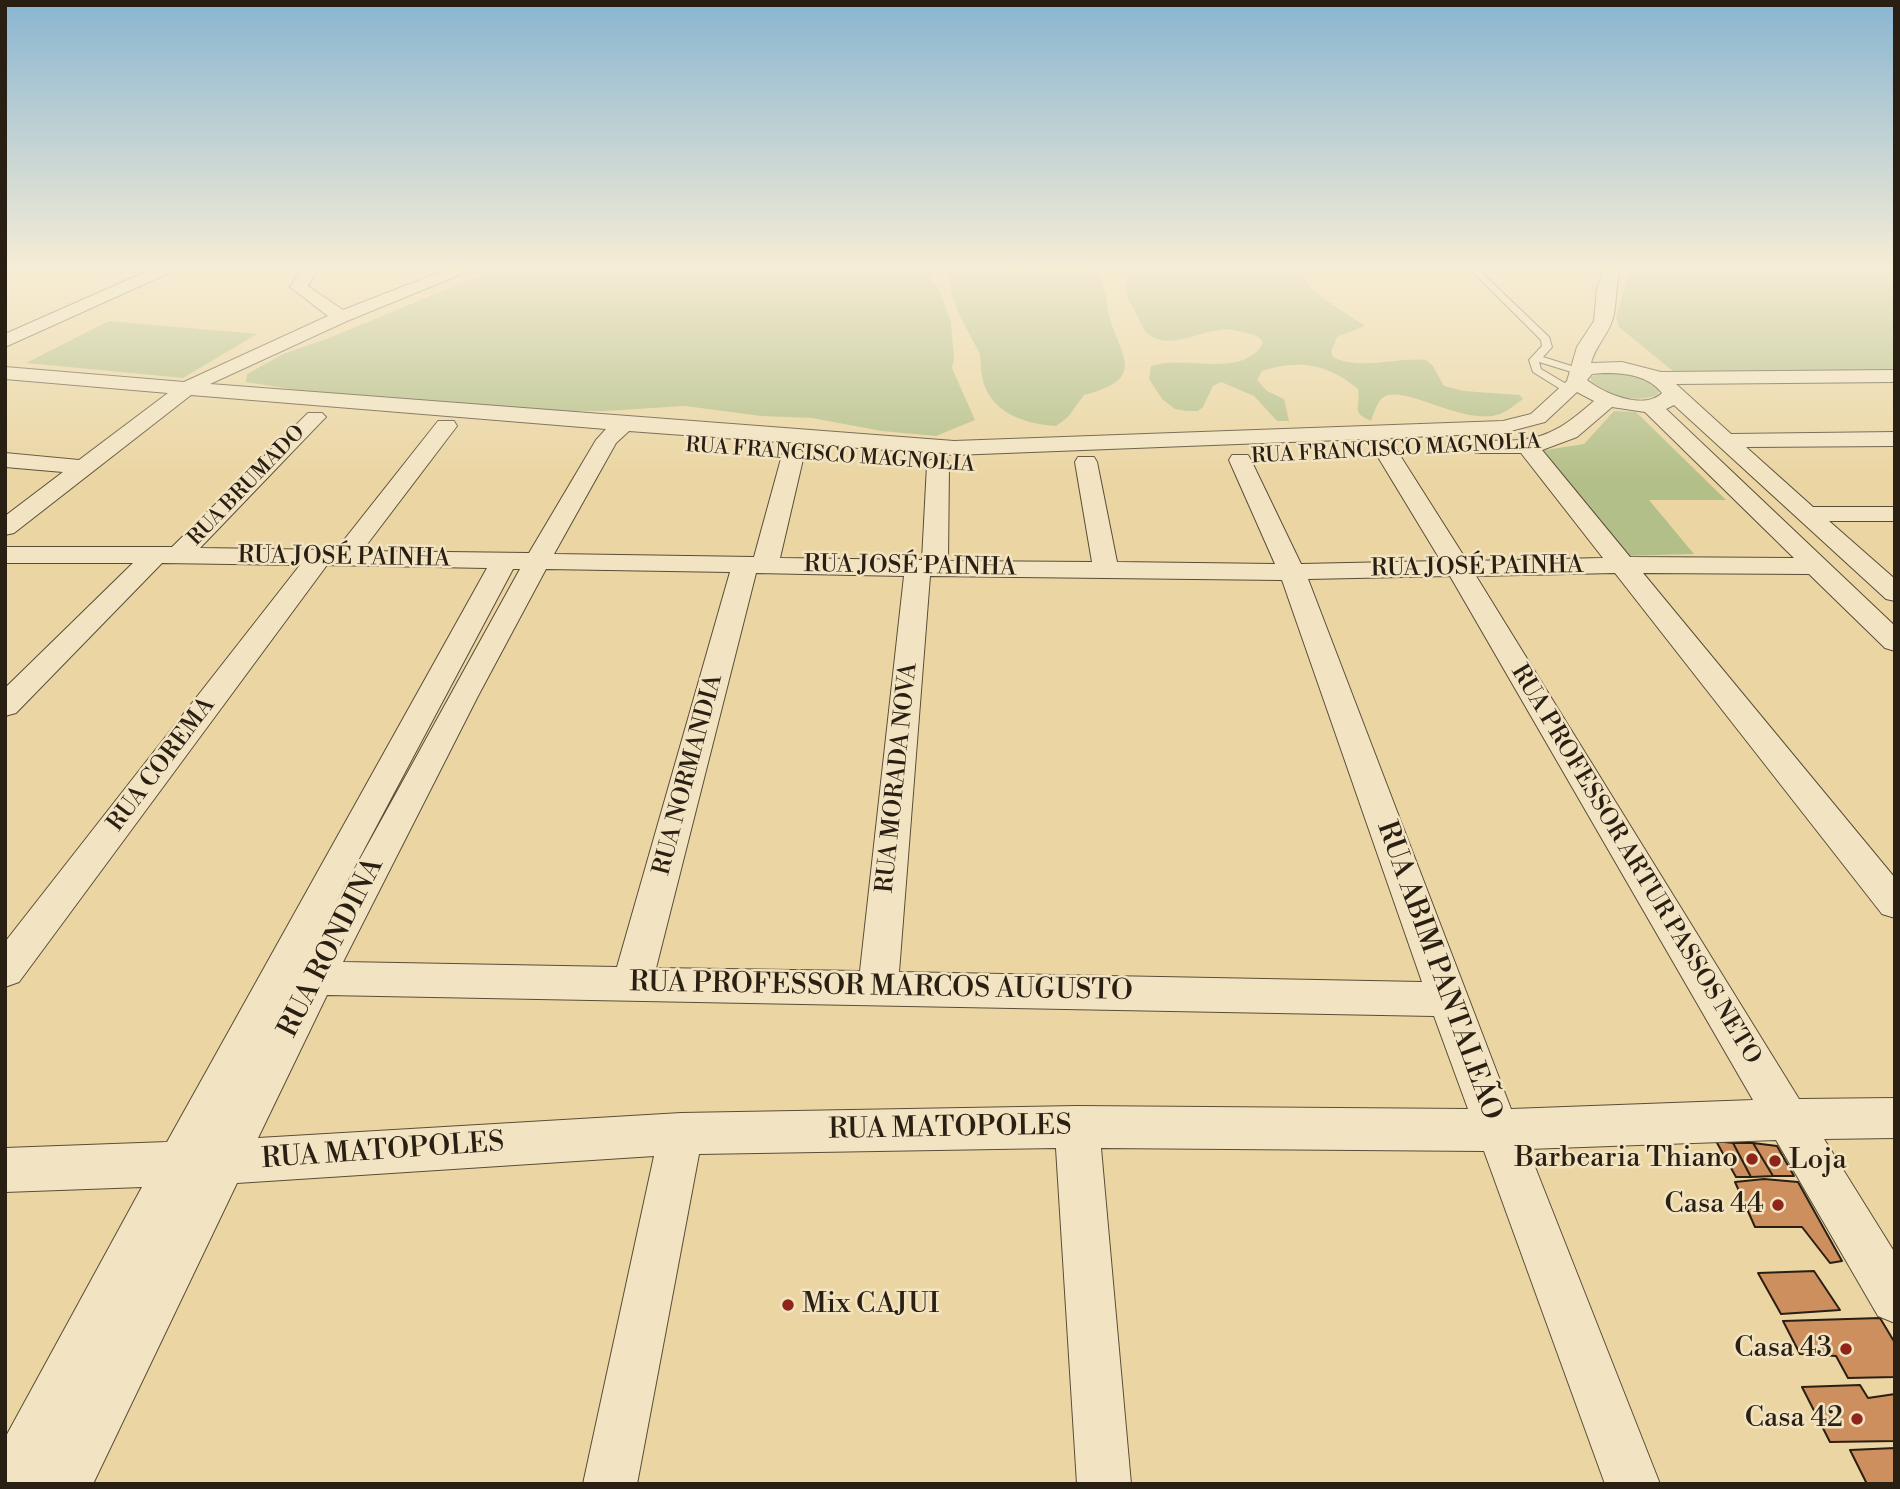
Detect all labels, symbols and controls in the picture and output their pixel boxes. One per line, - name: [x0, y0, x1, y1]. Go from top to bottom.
- street label: RUA BRUMADO: [183, 421, 311, 551]
- street label: RUA FRANCISCO MAGNOLIA: [1251, 430, 1541, 470]
- street label: RUA FRANCISCO MAGNOLIA: [684, 433, 976, 479]
- street label: RUA JOSÉ PAINHA: [237, 542, 451, 574]
- street label: RUA JOSÉ PAINHA: [803, 551, 1017, 583]
- street label: RUA JOSÉ PAINHA: [1370, 552, 1584, 584]
- street label: RUA PROFESSOR ARTUR PASSOS NETO: [1504, 660, 1766, 1070]
- street label: RUA MORADA NOVA: [872, 662, 924, 894]
- street label: RUA NORMANDIA: [648, 671, 730, 879]
- street label: RUA COREMA: [102, 692, 222, 838]
- street label: RUA ABIM PANTALEÃO: [1368, 817, 1508, 1125]
- street label: RUA RONDINA: [272, 853, 392, 1043]
- street label: RUA PROFESSOR MARCOS AUGUSTO: [629, 967, 1133, 1009]
- street label: RUA MATOPOLES: [828, 1110, 1072, 1148]
- street label: RUA MATOPOLES: [260, 1127, 506, 1177]
- place label: Barbearia Thiano: [1514, 1142, 1738, 1176]
- place label: Loja: [1789, 1144, 1847, 1178]
- marker: Barbearia Thiano: [1744, 1151, 1760, 1167]
- marker: Loja: [1767, 1153, 1783, 1169]
- place label: Casa 44: [1665, 1188, 1764, 1222]
- marker: Casa 44: [1770, 1197, 1786, 1213]
- place label: Mix CAJUI: [802, 1288, 939, 1322]
- marker: Mix CAJUI: [780, 1297, 796, 1313]
- place label: Casa 43: [1734, 1332, 1832, 1366]
- marker: Casa 43: [1838, 1341, 1854, 1357]
- place label: Casa 42: [1745, 1402, 1843, 1436]
- marker: Casa 42: [1849, 1411, 1865, 1427]

